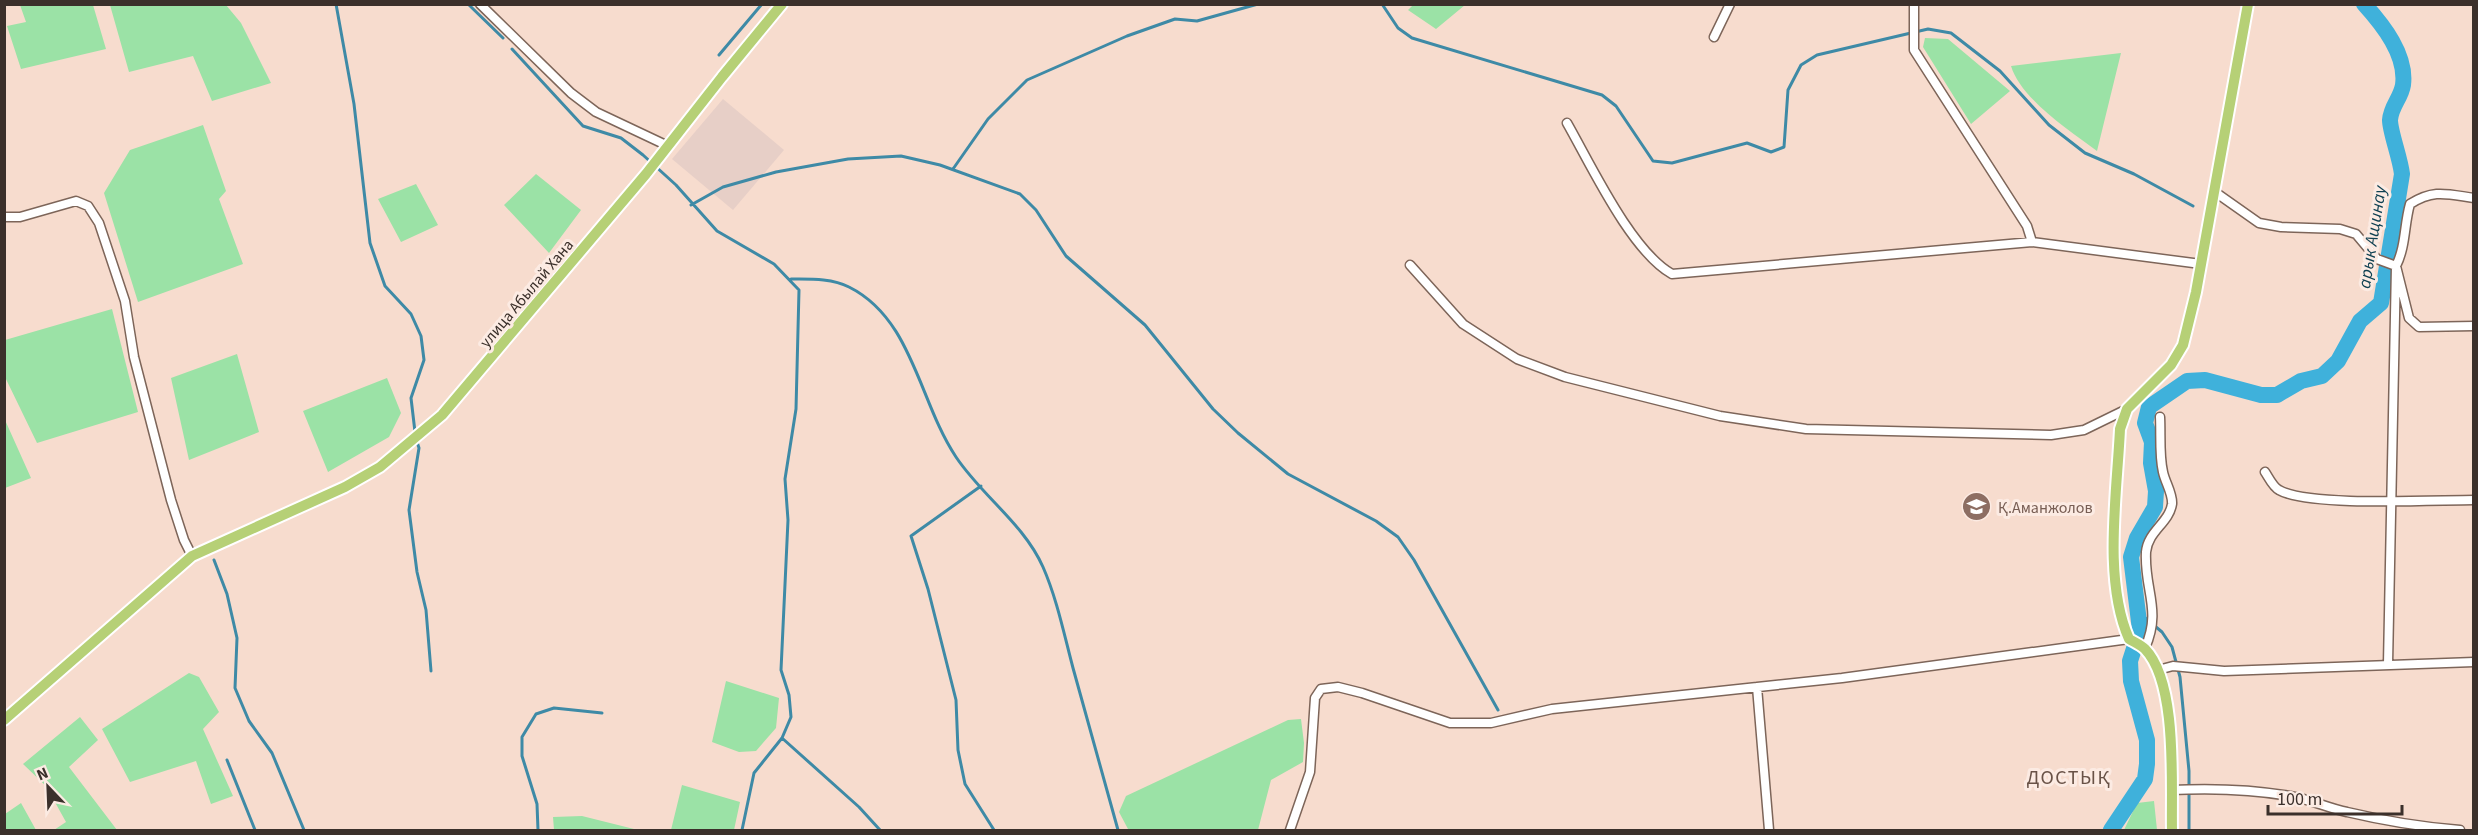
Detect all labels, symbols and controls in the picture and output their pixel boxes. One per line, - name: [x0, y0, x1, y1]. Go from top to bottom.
- water label: арык Ащинау: [2352, 183, 2393, 290]
- street label: улица Абылай Хана: [475, 235, 579, 353]
- school or university icon: Қ.Аманжолов: [1961, 491, 1993, 523]
- place label: Қ.Аманжолов: [1998, 497, 2093, 519]
- north arrow: [18, 757, 78, 817]
- text: N: [33, 762, 52, 786]
- district label: ДОСТЫҚ: [2026, 764, 2112, 792]
- scale bar: [2268, 778, 2402, 816]
- text: 100 m: [2277, 787, 2322, 812]

